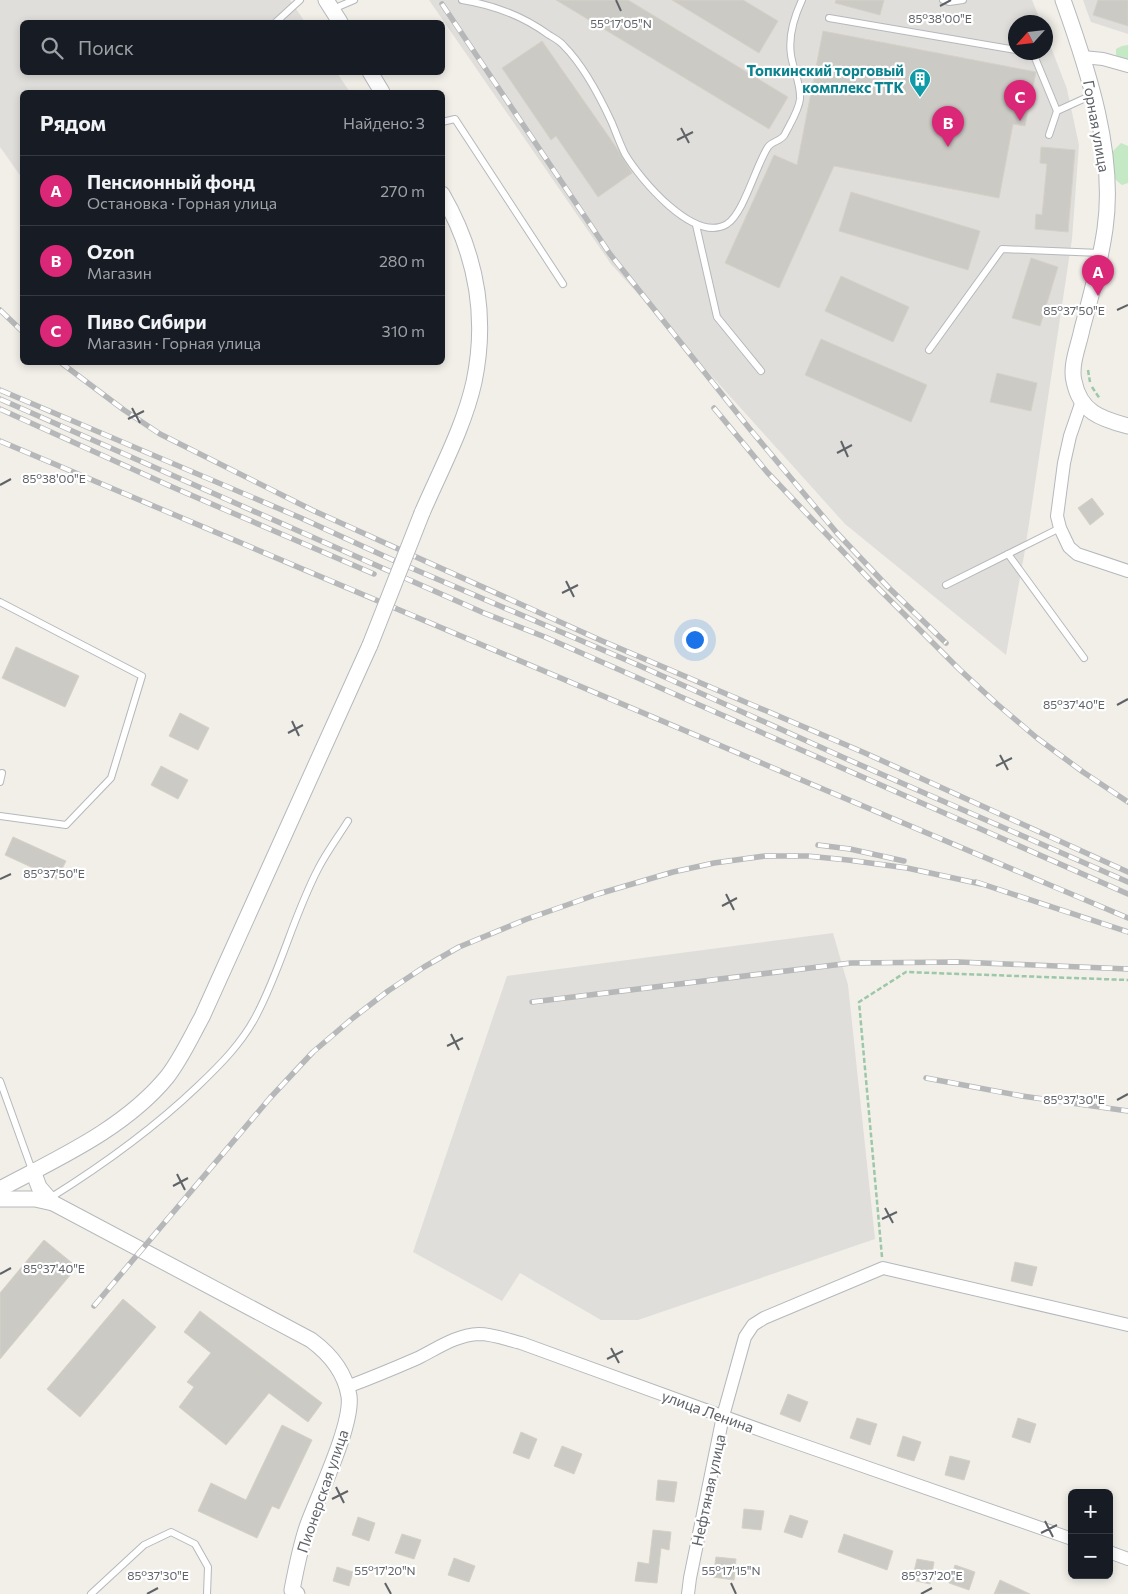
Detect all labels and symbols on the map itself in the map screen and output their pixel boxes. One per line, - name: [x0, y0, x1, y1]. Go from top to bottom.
- text: 85°38'00"E: [908, 11, 972, 25]
- north arrow: [1008, 15, 1053, 60]
- text: 55°17'05"N: [590, 16, 652, 30]
- place label: Топкинский торговый комплекс ТТК: [746, 61, 905, 96]
- building icon: Топкинский торговый комплекс ТТК: [908, 67, 932, 98]
- street label: Горная улица: [1080, 79, 1114, 173]
- pin: C: [1004, 80, 1036, 121]
- pin: B: [932, 106, 964, 147]
- pin: A: [1082, 255, 1114, 296]
- text: 85°37'50"E: [1043, 303, 1105, 317]
- text: 85°38'00"E: [22, 471, 86, 485]
- your location: [682, 627, 708, 653]
- text: 85°37'40"E: [1043, 697, 1105, 711]
- text: 85°37'50"E: [23, 866, 85, 880]
- text: 85°37'30"E: [1043, 1092, 1105, 1106]
- text: 85°37'40"E: [23, 1261, 85, 1275]
- street label: улица Ленина: [660, 1386, 756, 1436]
- street label: Пионерская улица: [292, 1427, 352, 1555]
- street label: Нефтяная улица: [687, 1432, 729, 1548]
- text: 55°17'20"N: [354, 1563, 416, 1577]
- text: 55°17'15"N: [702, 1563, 760, 1577]
- text: 85°37'30"E: [127, 1568, 189, 1582]
- text: 85°37'20"E: [901, 1568, 963, 1582]

